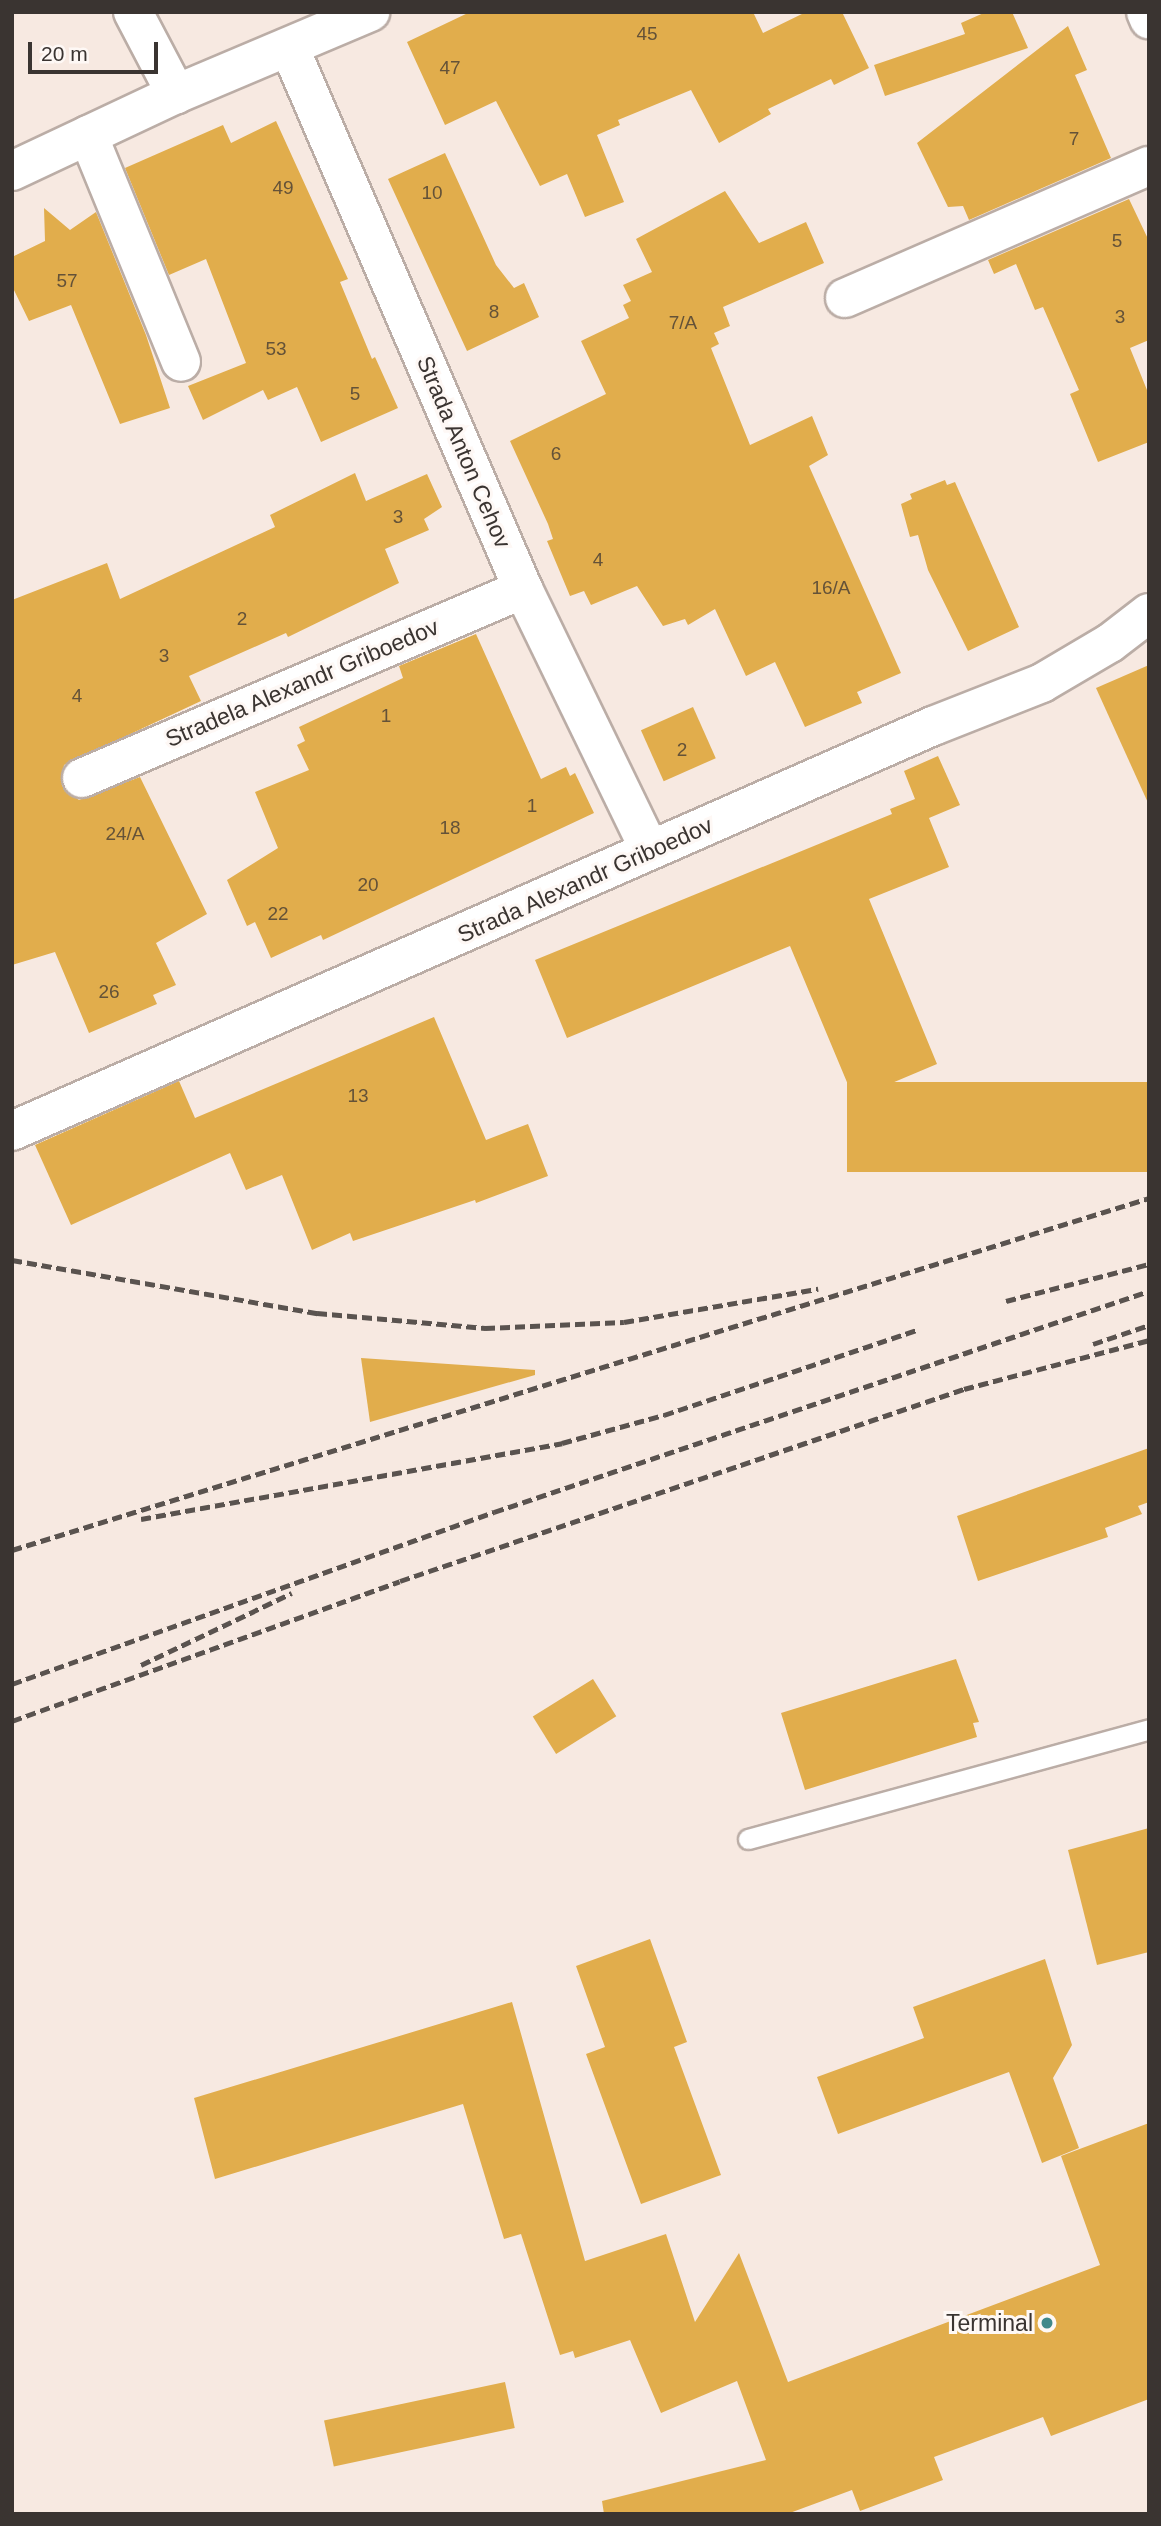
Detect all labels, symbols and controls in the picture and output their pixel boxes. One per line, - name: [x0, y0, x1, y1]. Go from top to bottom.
- house number: 45: [636, 23, 658, 45]
- scale bar: [32, 28, 161, 72]
- text: 20 m: [41, 42, 88, 65]
- house number: 47: [439, 57, 461, 79]
- house number: 7: [1069, 128, 1079, 150]
- house number: 49: [272, 177, 294, 199]
- house number: 10: [421, 182, 443, 204]
- house number: 5: [1112, 230, 1122, 252]
- house number: 57: [56, 270, 78, 292]
- house number: 8: [489, 301, 499, 323]
- house number: 3: [1115, 306, 1125, 328]
- house number: 7/A: [669, 312, 697, 334]
- house number: 53: [265, 338, 287, 360]
- street label: Strada Anton Cehov: [411, 351, 517, 553]
- house number: 5: [350, 383, 360, 405]
- house number: 6: [551, 443, 561, 465]
- house number: 3: [393, 506, 403, 528]
- house number: 4: [593, 549, 603, 571]
- house number: 16/A: [811, 577, 851, 599]
- house number: 2: [237, 608, 247, 630]
- street label: Stradela Alexandr Griboedov: [161, 613, 443, 753]
- house number: 3: [159, 645, 169, 667]
- house number: 4: [72, 685, 82, 707]
- house number: 1: [381, 705, 391, 727]
- house number: 2: [677, 739, 687, 761]
- house number: 1: [527, 795, 537, 817]
- street label: Strada Alexandr Griboedov: [453, 811, 717, 949]
- house number: 18: [439, 817, 461, 839]
- house number: 24/A: [105, 823, 145, 845]
- house number: 20: [357, 874, 379, 896]
- house number: 22: [267, 903, 289, 925]
- house number: 26: [98, 981, 120, 1003]
- house number: 13: [347, 1085, 369, 1107]
- place label: Terminal: [946, 2309, 1033, 2337]
- marker: Terminal: [1039, 2315, 1055, 2331]

